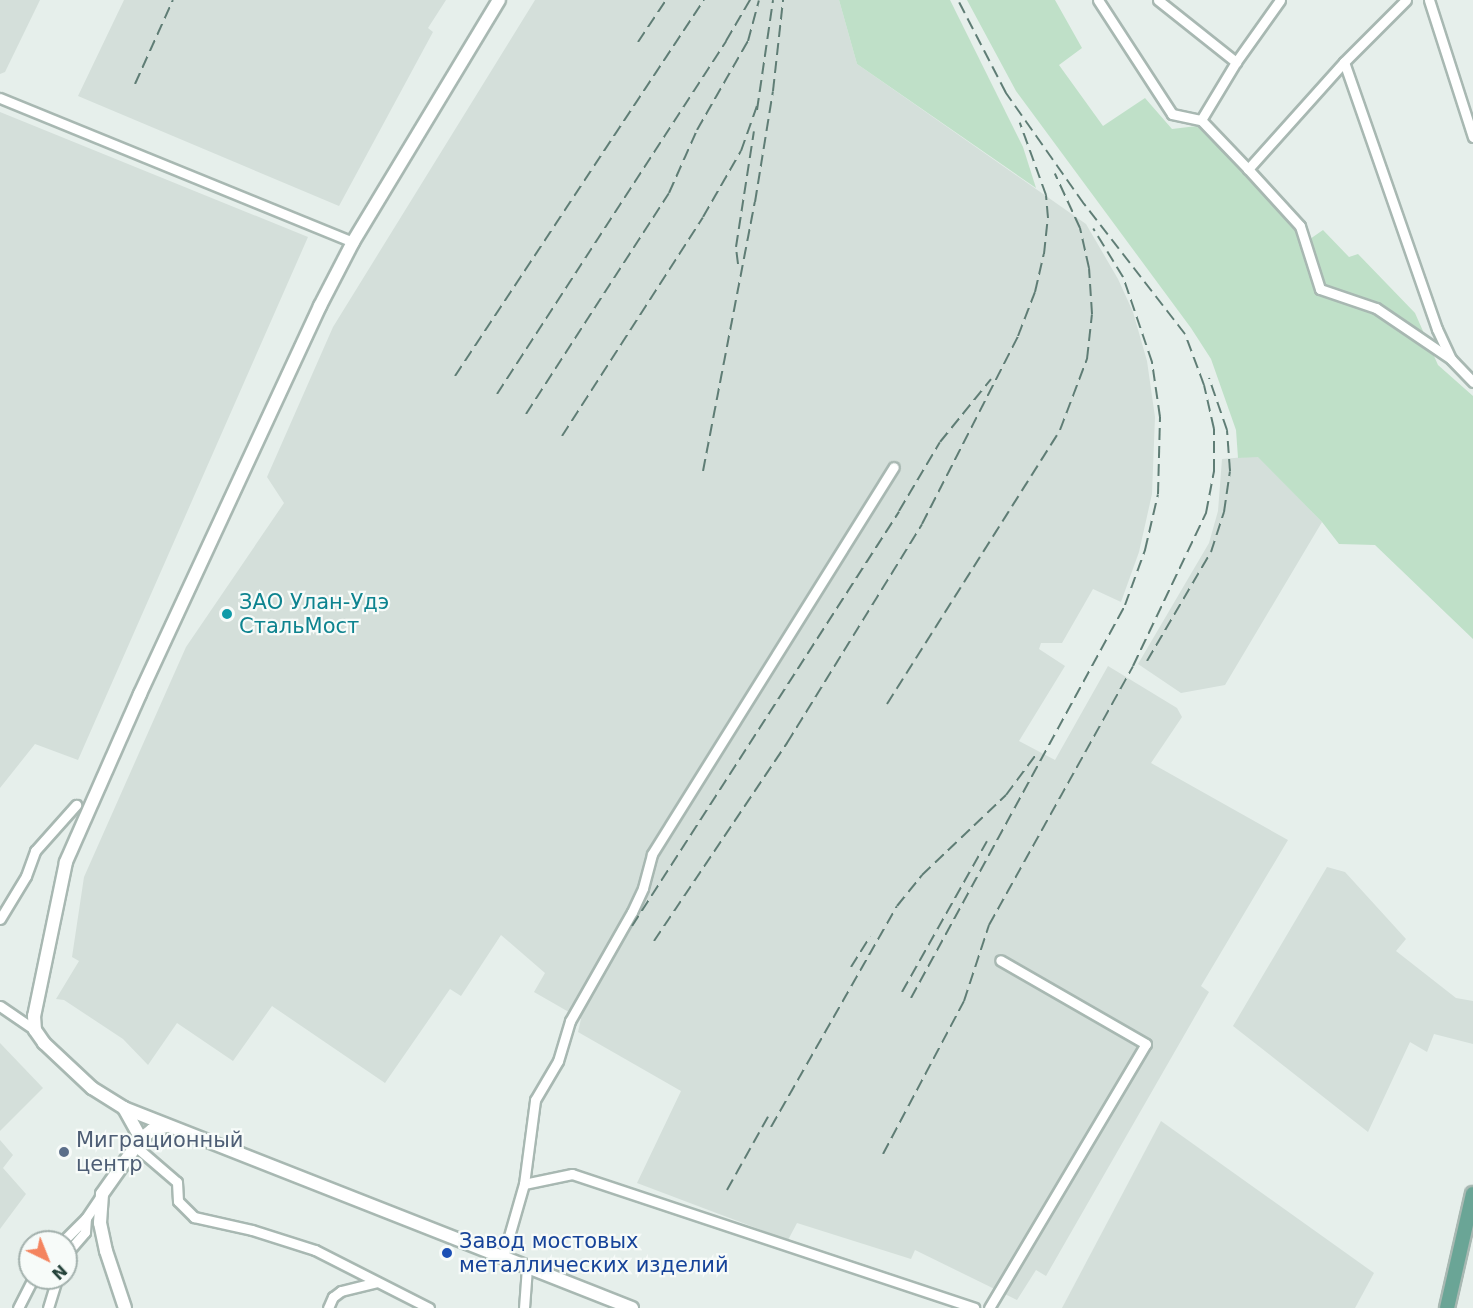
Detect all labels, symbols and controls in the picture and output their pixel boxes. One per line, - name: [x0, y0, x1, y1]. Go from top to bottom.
- place label: ЗАО Улан-Удэ СтальМост: [239, 589, 389, 639]
- marker: ЗАО Улан-Удэ СтальМост: [220, 607, 234, 621]
- place label: Миграционный центр: [76, 1127, 243, 1177]
- marker: Миграционный центр: [57, 1145, 71, 1159]
- place label: Завод мостовых металлических изделий: [459, 1228, 729, 1278]
- north arrow: [18, 1230, 78, 1290]
- marker: Завод мостовых металлических изделий: [440, 1246, 454, 1260]
- text: N: [48, 1261, 71, 1284]

